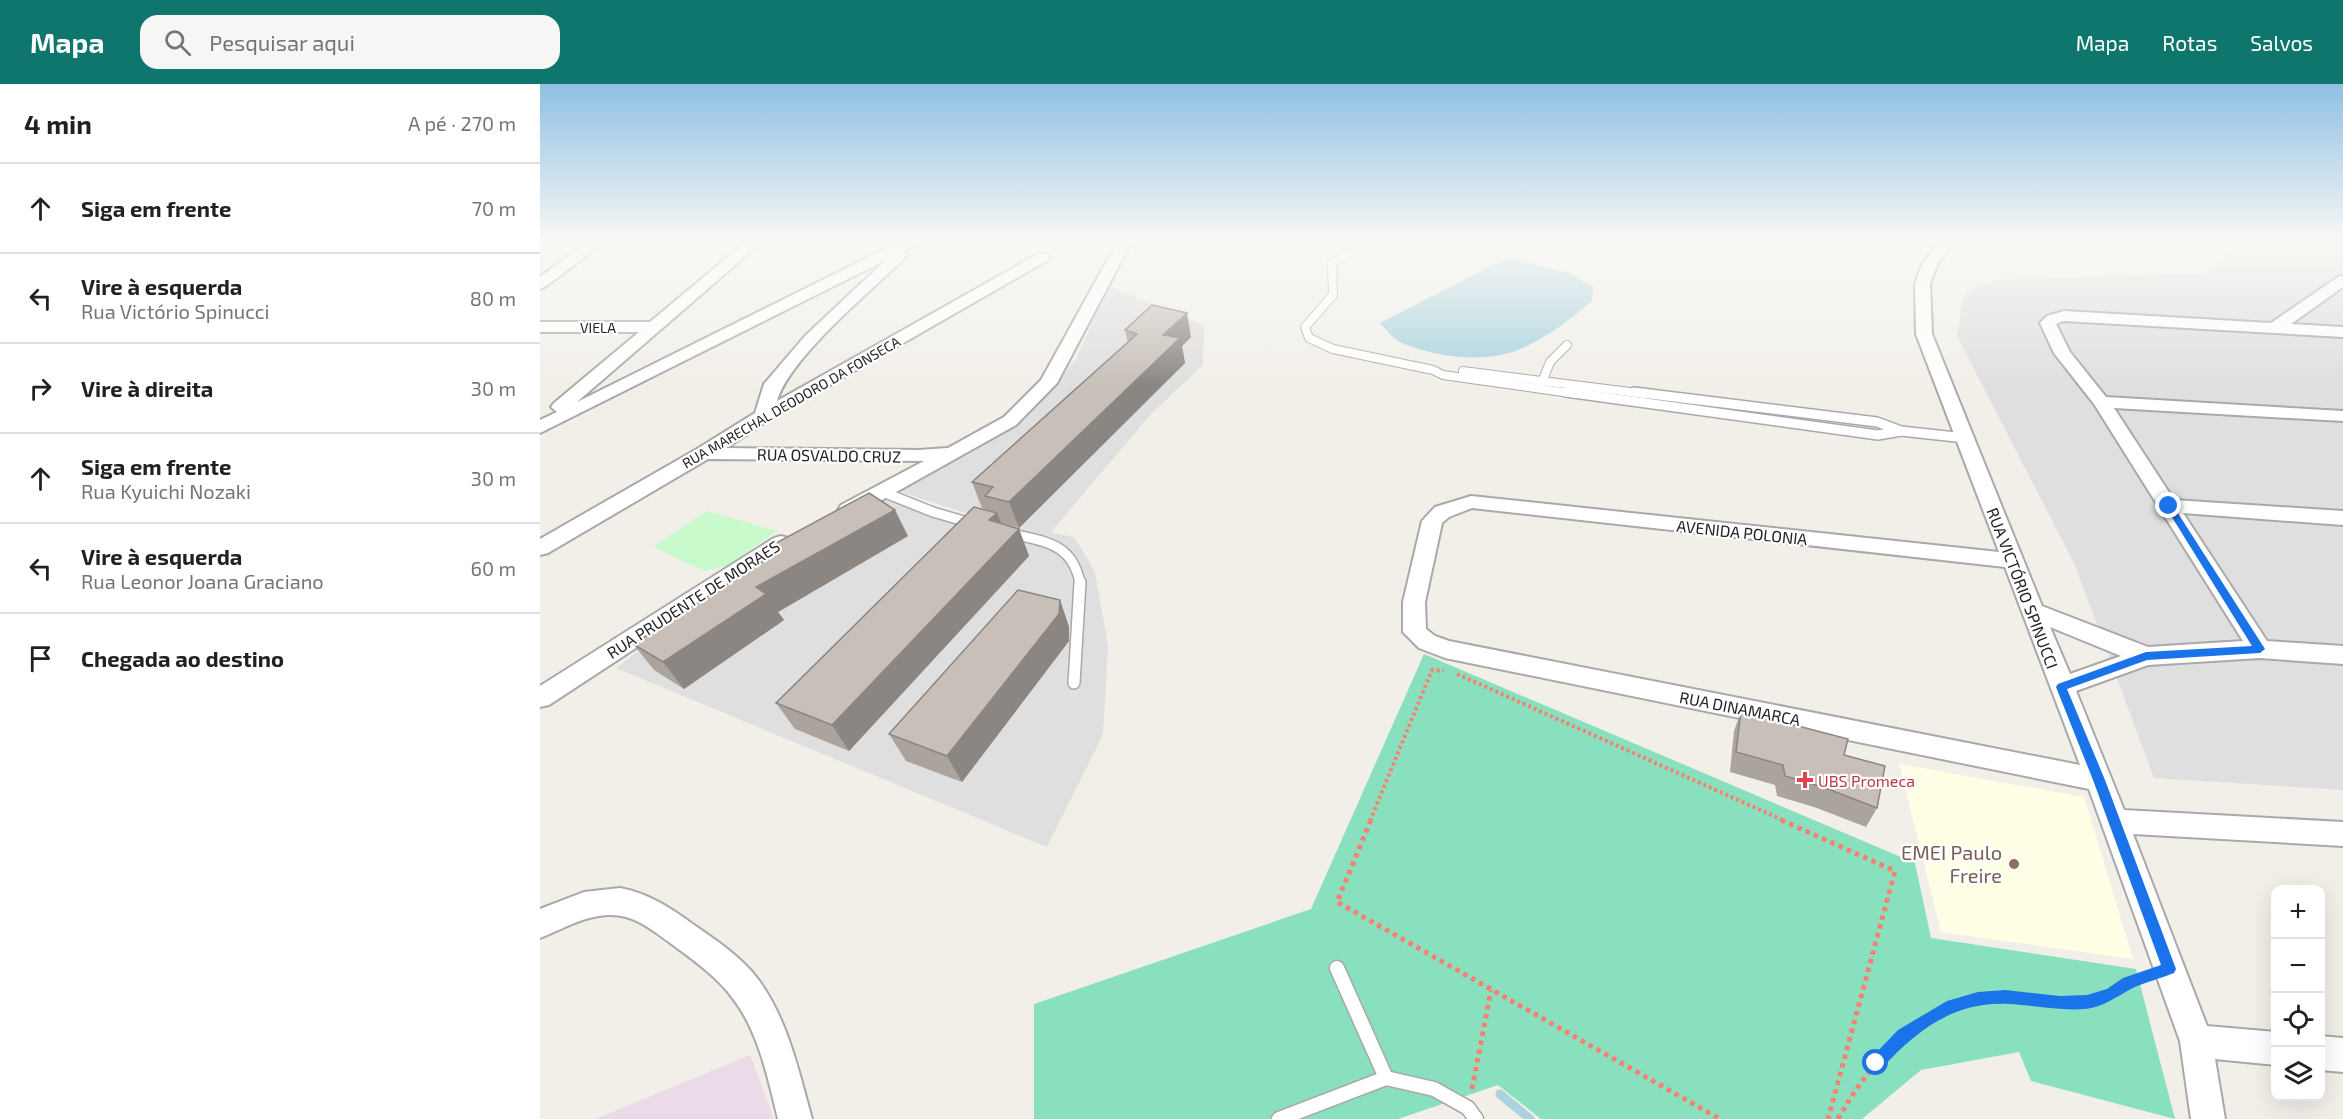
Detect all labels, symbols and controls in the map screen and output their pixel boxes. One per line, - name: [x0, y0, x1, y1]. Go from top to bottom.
- search box: [140, 15, 560, 69]
- text: Mapa: [30, 25, 104, 59]
- icon: search: [161, 26, 194, 59]
- text: Pesquisar aqui: [209, 29, 355, 55]
- text: Mapa: [2076, 30, 2129, 55]
- text: Rotas: [2162, 30, 2217, 55]
- text: Salvos: [2250, 30, 2313, 55]
- text: 4 min: [24, 108, 92, 139]
- text: A pé · 270 m: [408, 111, 516, 135]
- icon: ahead: [24, 192, 57, 225]
- text: Siga em frente: [81, 195, 231, 221]
- text: 70 m: [472, 196, 516, 220]
- text: Vire à esquerda: [81, 273, 242, 299]
- icon: left: [24, 282, 57, 315]
- text: 80 m: [470, 286, 516, 310]
- text: Rua Victório Spinucci: [81, 299, 270, 323]
- street label: VIELA: [580, 319, 616, 336]
- street label: RUA MARECHAL DEODORO DA FONSECA: [679, 332, 903, 472]
- icon: right: [24, 372, 57, 405]
- text: Vire à direita: [81, 375, 213, 401]
- text: 30 m: [471, 376, 516, 400]
- street label: RUA OSVALDO CRUZ: [757, 444, 901, 466]
- text: Siga em frente: [81, 453, 231, 479]
- icon: ahead: [24, 462, 57, 495]
- text: 30 m: [471, 466, 516, 490]
- text: Rua Kyuichi Nozaki: [81, 479, 251, 503]
- route end: [2155, 492, 2181, 518]
- street label: RUA VICTÓRIO SPINUCCI: [1983, 505, 2063, 671]
- street label: AVENIDA POLONIA: [1676, 516, 1808, 548]
- street label: RUA PRUDENTE DE MORAES: [603, 536, 783, 662]
- text: Vire à esquerda: [81, 543, 242, 569]
- icon: left: [24, 552, 57, 585]
- text: 60 m: [471, 556, 516, 580]
- text: Rua Leonor Joana Graciano: [81, 569, 324, 593]
- icon: arrive: [24, 642, 57, 675]
- text: Chegada ao destino: [81, 645, 284, 671]
- street label: RUA DINAMARCA: [1678, 687, 1802, 729]
- marker: UBS Promeca: [1796, 771, 1814, 789]
- place label: UBS Promeca: [1818, 771, 1915, 790]
- place label: EMEI Paulo Freire: [1901, 840, 2002, 887]
- marker: EMEI Paulo Freire: [2007, 857, 2021, 871]
- map controls: [2271, 885, 2325, 1101]
- button: +: [2271, 885, 2325, 939]
- button: −: [2271, 939, 2325, 993]
- button: locate: [2271, 993, 2325, 1047]
- button: layers: [2271, 1047, 2325, 1101]
- route start: [1862, 1049, 1888, 1075]

